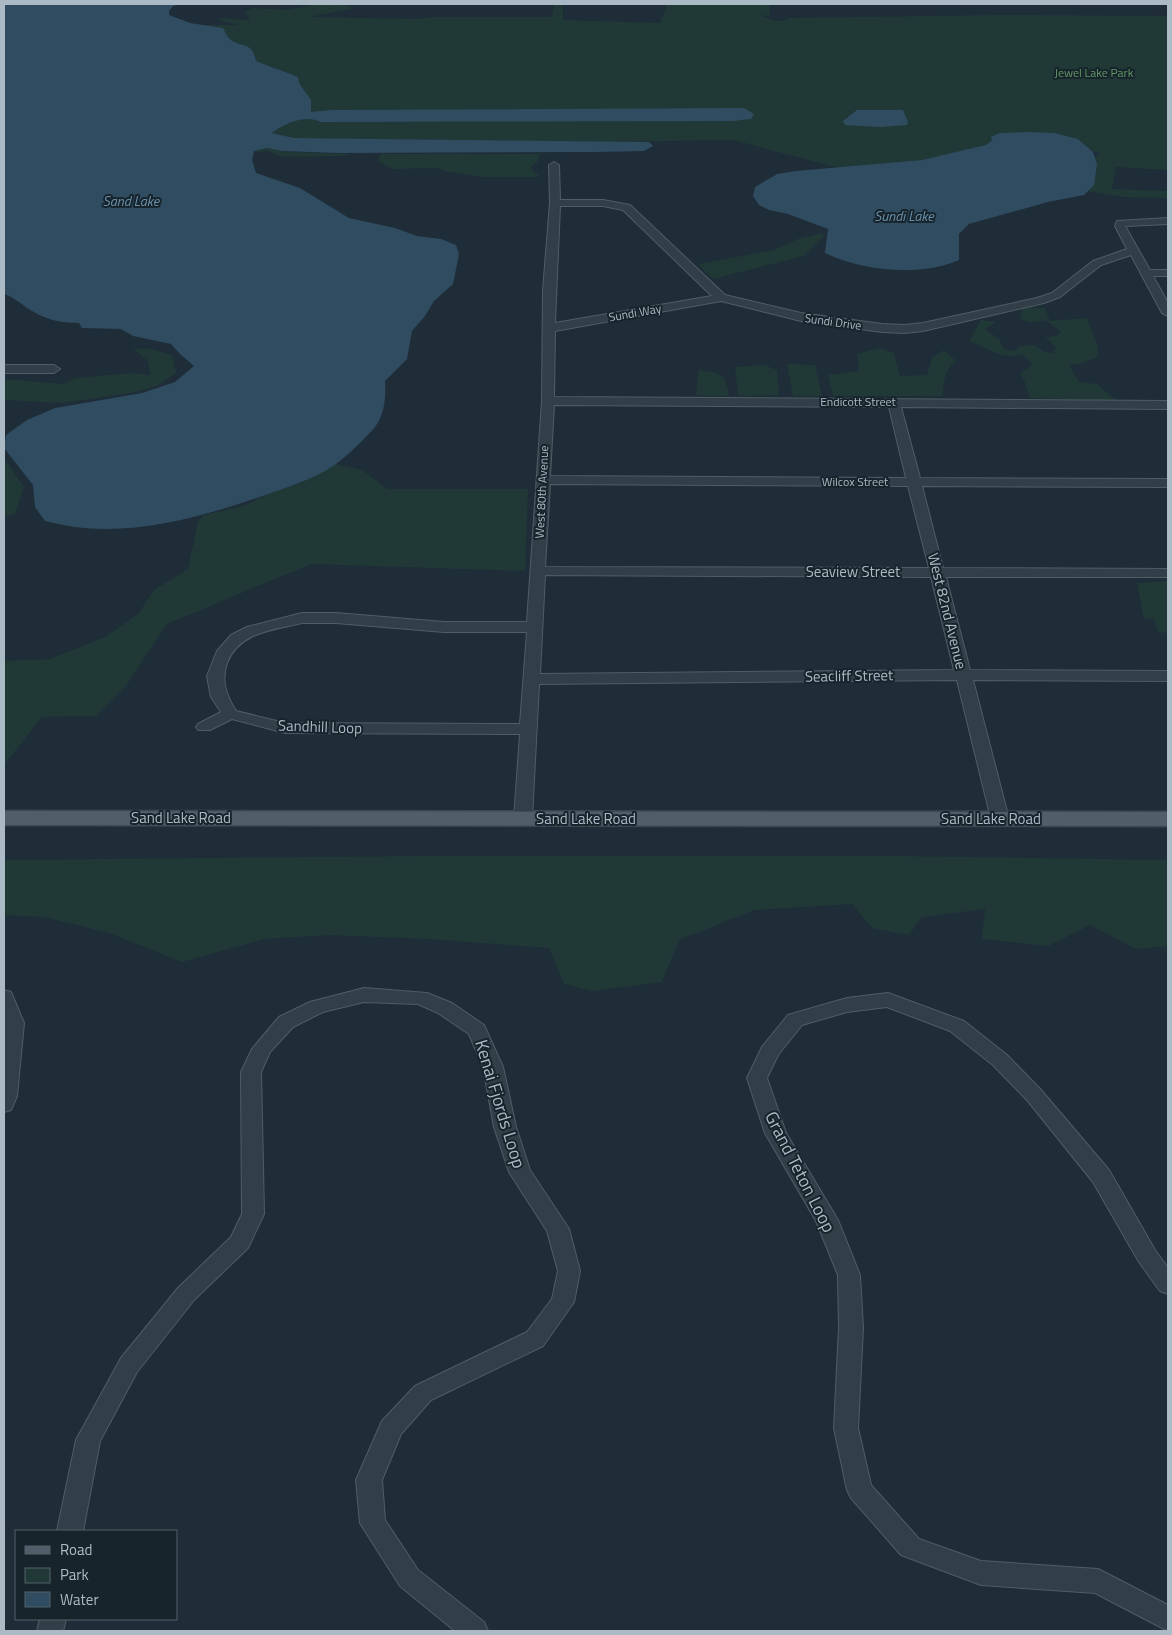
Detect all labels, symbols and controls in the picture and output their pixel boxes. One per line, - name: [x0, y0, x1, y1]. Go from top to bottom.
- park label: Jewel Lake Park: [1055, 63, 1134, 82]
- water label: Sand Lake: [103, 190, 161, 211]
- water label: Sundi Lake: [874, 205, 935, 226]
- street label: Sundi Way: [607, 299, 663, 326]
- street label: Sundi Drive: [803, 308, 863, 335]
- street label: Endicott Street: [820, 392, 897, 411]
- street label: West 80th Avenue: [530, 445, 553, 539]
- street label: Wilcox Street: [822, 472, 889, 491]
- street label: West 82nd Avenue: [922, 550, 973, 671]
- street label: Seaview Street: [806, 560, 901, 583]
- street label: Seacliff Street: [805, 663, 894, 688]
- street label: Sandhill Loop: [278, 714, 363, 739]
- street label: Sand Lake Road: [131, 806, 231, 829]
- street label: Sand Lake Road: [536, 807, 636, 830]
- street label: Sand Lake Road: [941, 807, 1041, 830]
- street label: Kenai Fjords Loop: [468, 1036, 533, 1172]
- street label: Grand Teton Loop: [758, 1106, 843, 1237]
- legend: [15, 1530, 178, 1620]
- text: Road: [60, 1538, 92, 1561]
- text: Park: [60, 1563, 89, 1586]
- text: Water: [60, 1588, 99, 1611]

